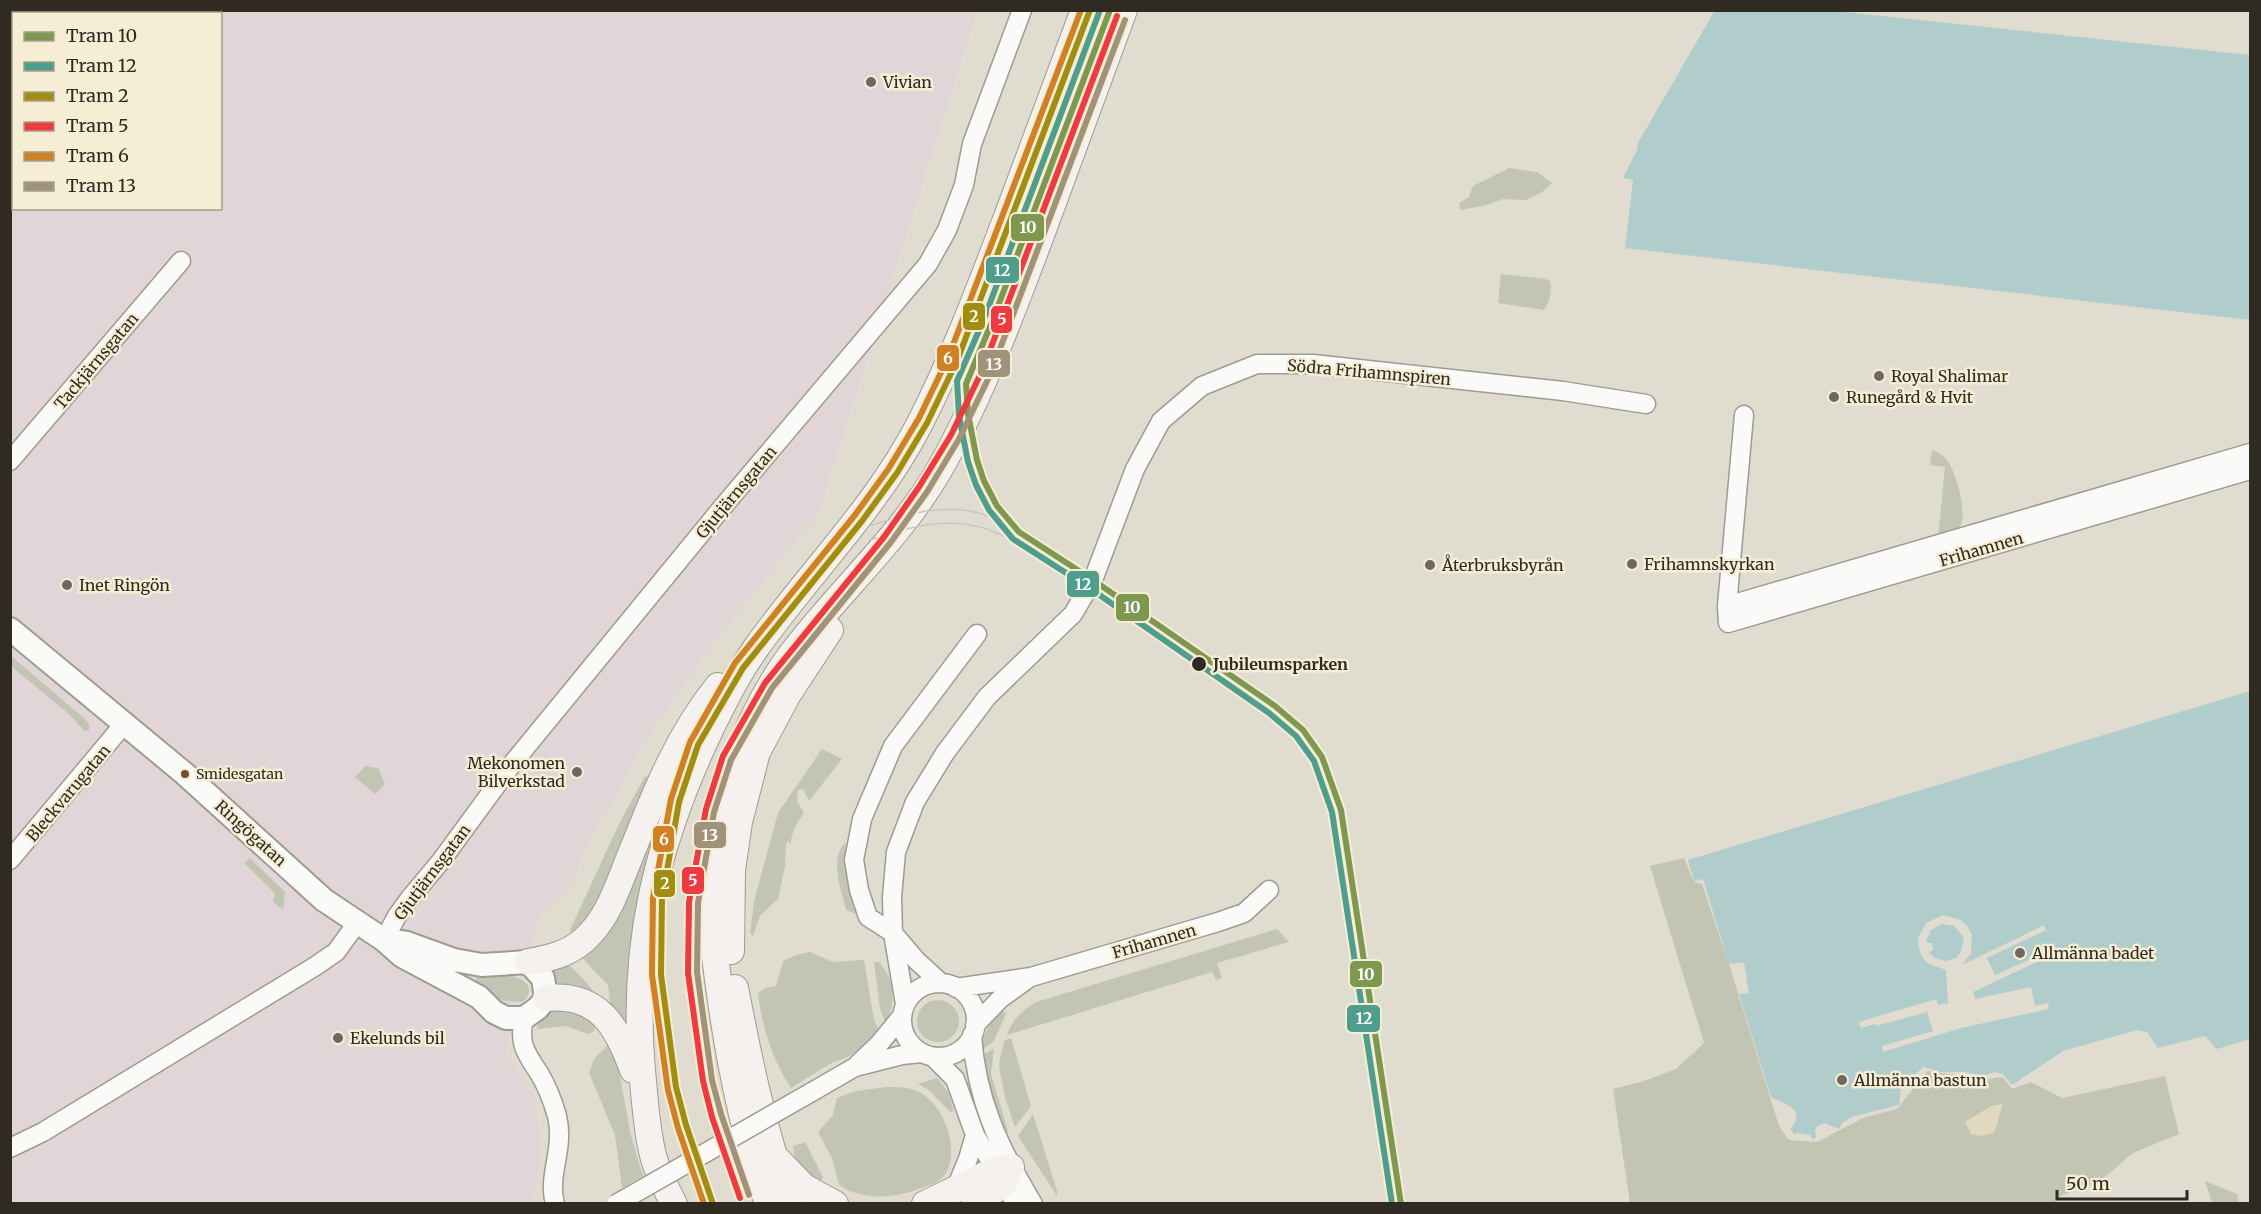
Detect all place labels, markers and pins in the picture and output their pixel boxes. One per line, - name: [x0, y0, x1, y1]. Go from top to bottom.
- place label: Vivian: [882, 72, 932, 92]
- marker: Vivian: [864, 75, 878, 89]
- place label: Royal Shalimar: [1891, 366, 2008, 386]
- marker: Royal Shalimar: [1872, 369, 1886, 383]
- place label: Runegård & Hvit: [1846, 387, 1974, 407]
- marker: Runegård & Hvit: [1827, 390, 1841, 404]
- place label: Återbruksbyrån: [1441, 554, 1564, 575]
- place label: Frihamnskyrkan: [1644, 554, 1775, 574]
- marker: Frihamnskyrkan: [1625, 557, 1639, 571]
- marker: Återbruksbyrån: [1423, 558, 1437, 572]
- place label: Inet Ringön: [79, 575, 170, 595]
- marker: Inet Ringön: [60, 578, 74, 592]
- place label: Jubileumsparken: [1212, 654, 1348, 674]
- marker: Jubileumsparken: [1190, 655, 1208, 673]
- place label: Mekonomen Bilverkstad: [467, 753, 565, 791]
- place label: Smidesgatan: [196, 765, 283, 783]
- marker: Mekonomen Bilverkstad: [570, 765, 584, 779]
- marker: Smidesgatan: [179, 768, 191, 780]
- place label: Allmänna badet: [2031, 943, 2155, 963]
- marker: Allmänna badet: [2013, 946, 2027, 960]
- place label: Ekelunds bil: [350, 1028, 445, 1048]
- marker: Ekelunds bil: [331, 1031, 345, 1045]
- place label: Allmänna bastun: [1853, 1070, 1987, 1090]
- marker: Allmänna bastun: [1835, 1073, 1849, 1087]

